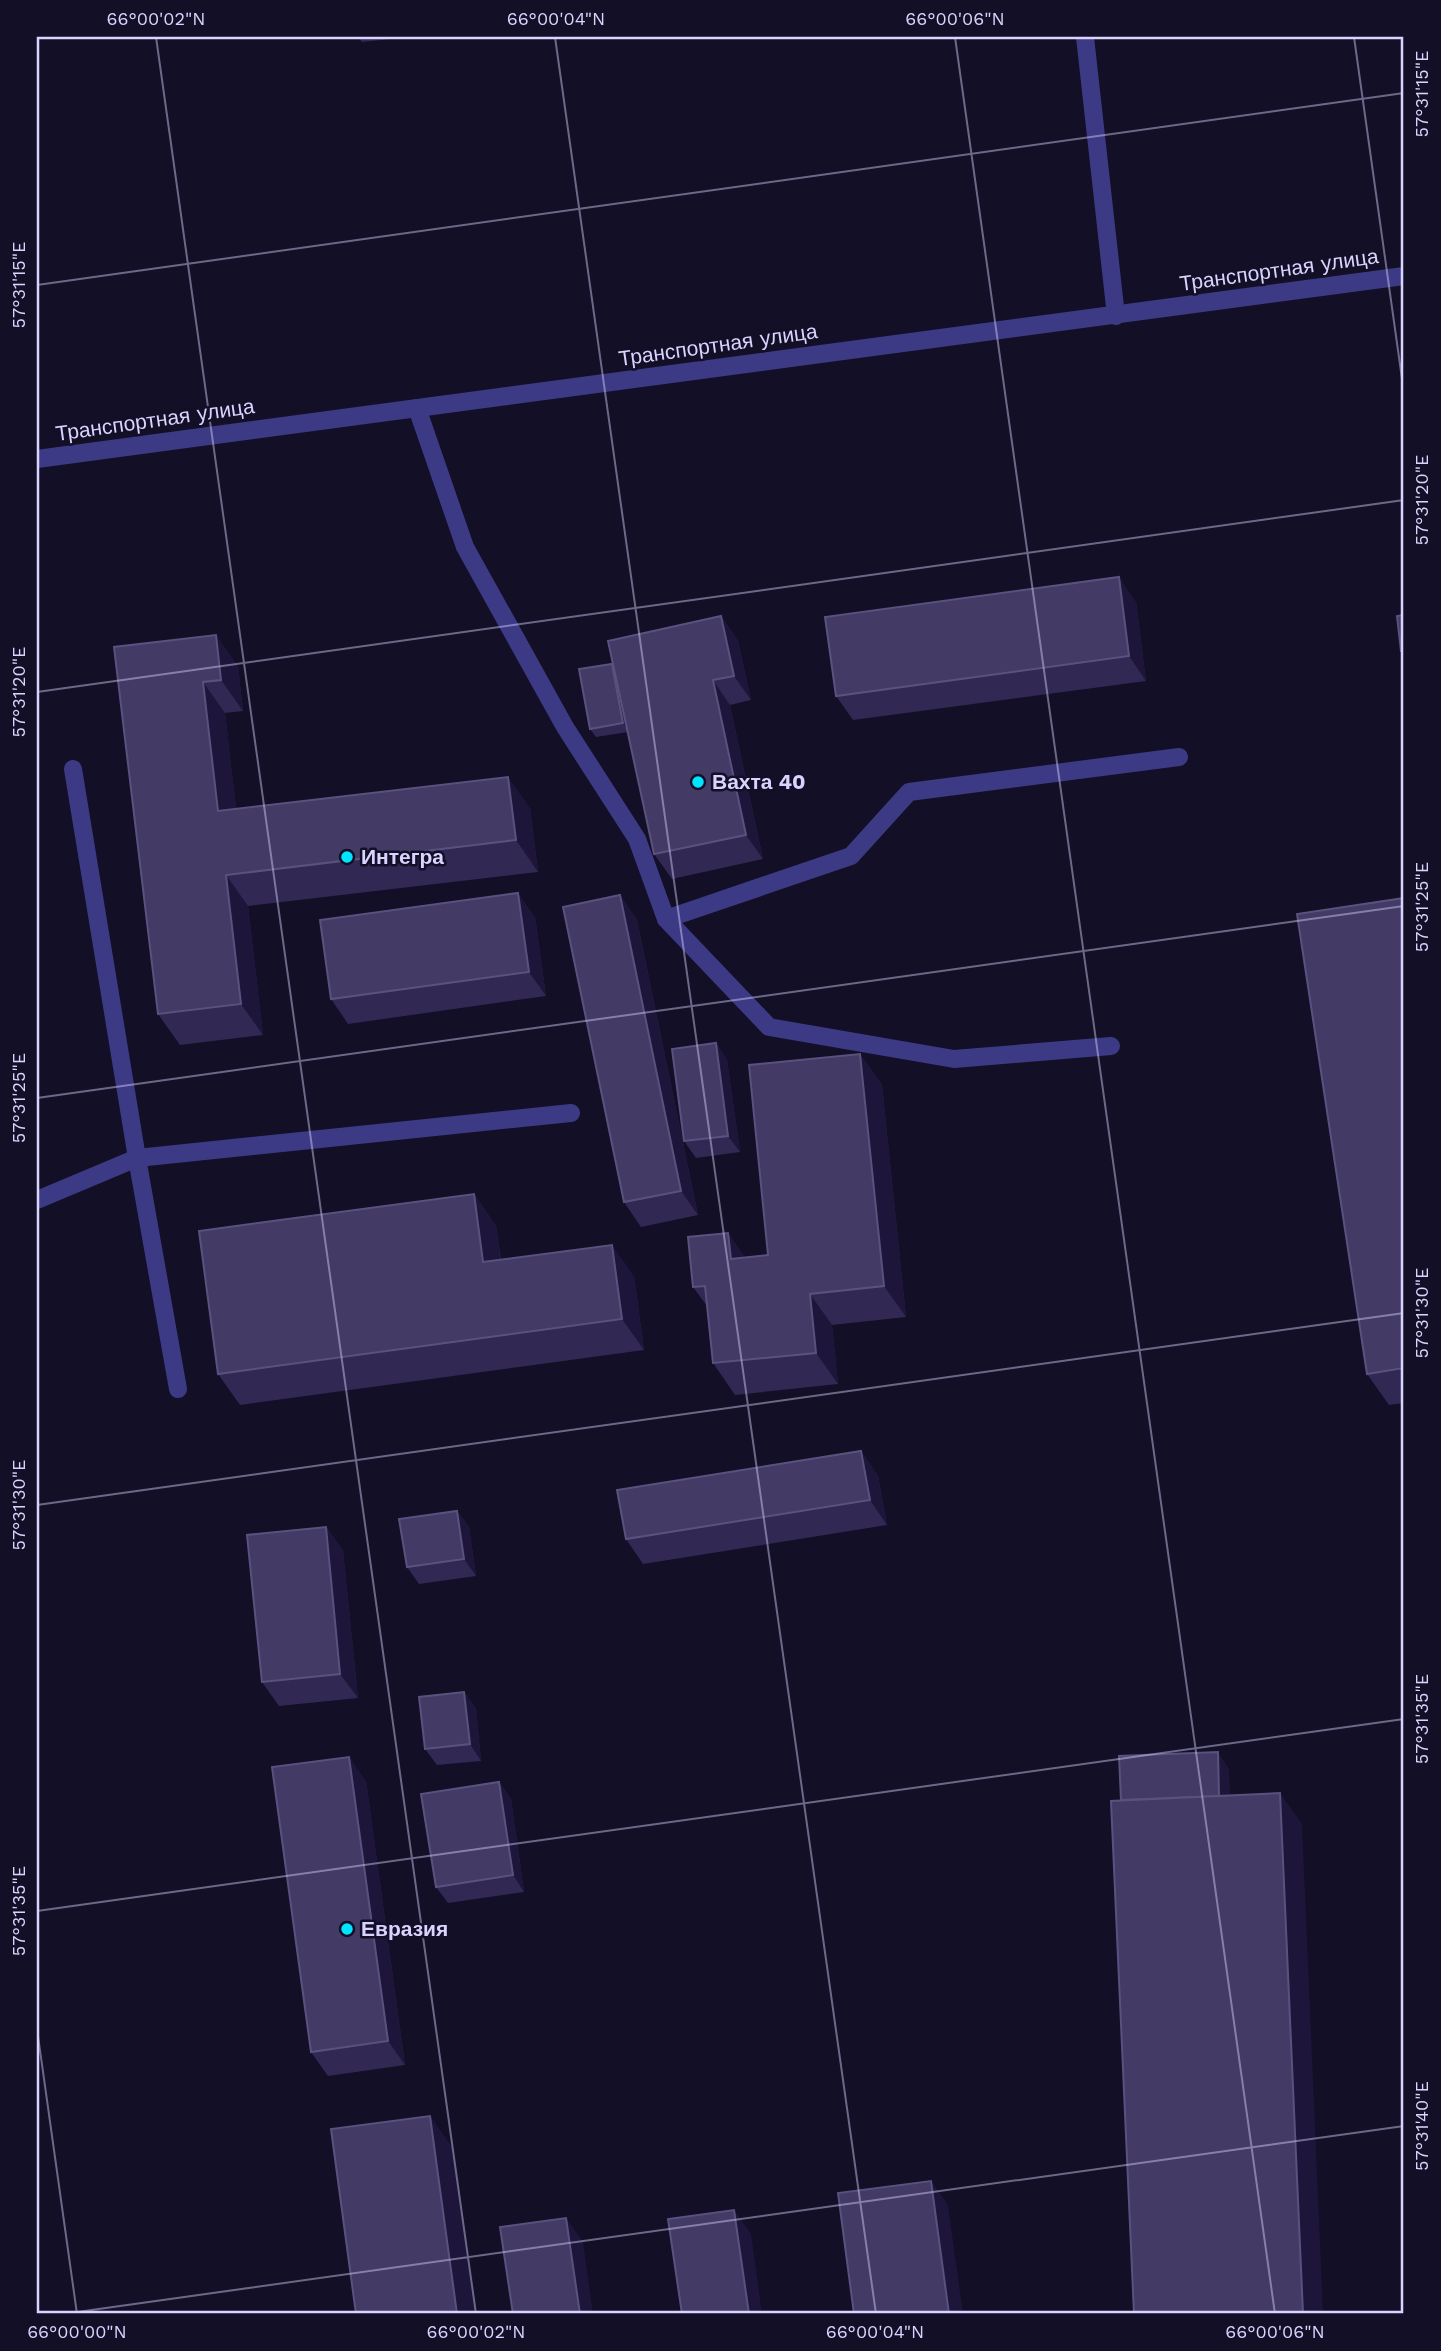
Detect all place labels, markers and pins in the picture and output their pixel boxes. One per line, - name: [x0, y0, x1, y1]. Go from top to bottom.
- place label: Вахта 40: [712, 769, 806, 794]
- marker: Вахта 40: [690, 774, 706, 790]
- place label: Интегра: [361, 844, 444, 869]
- marker: Интегра: [339, 849, 355, 865]
- place label: Евразия: [361, 1916, 448, 1941]
- marker: Евразия: [339, 1921, 355, 1937]

